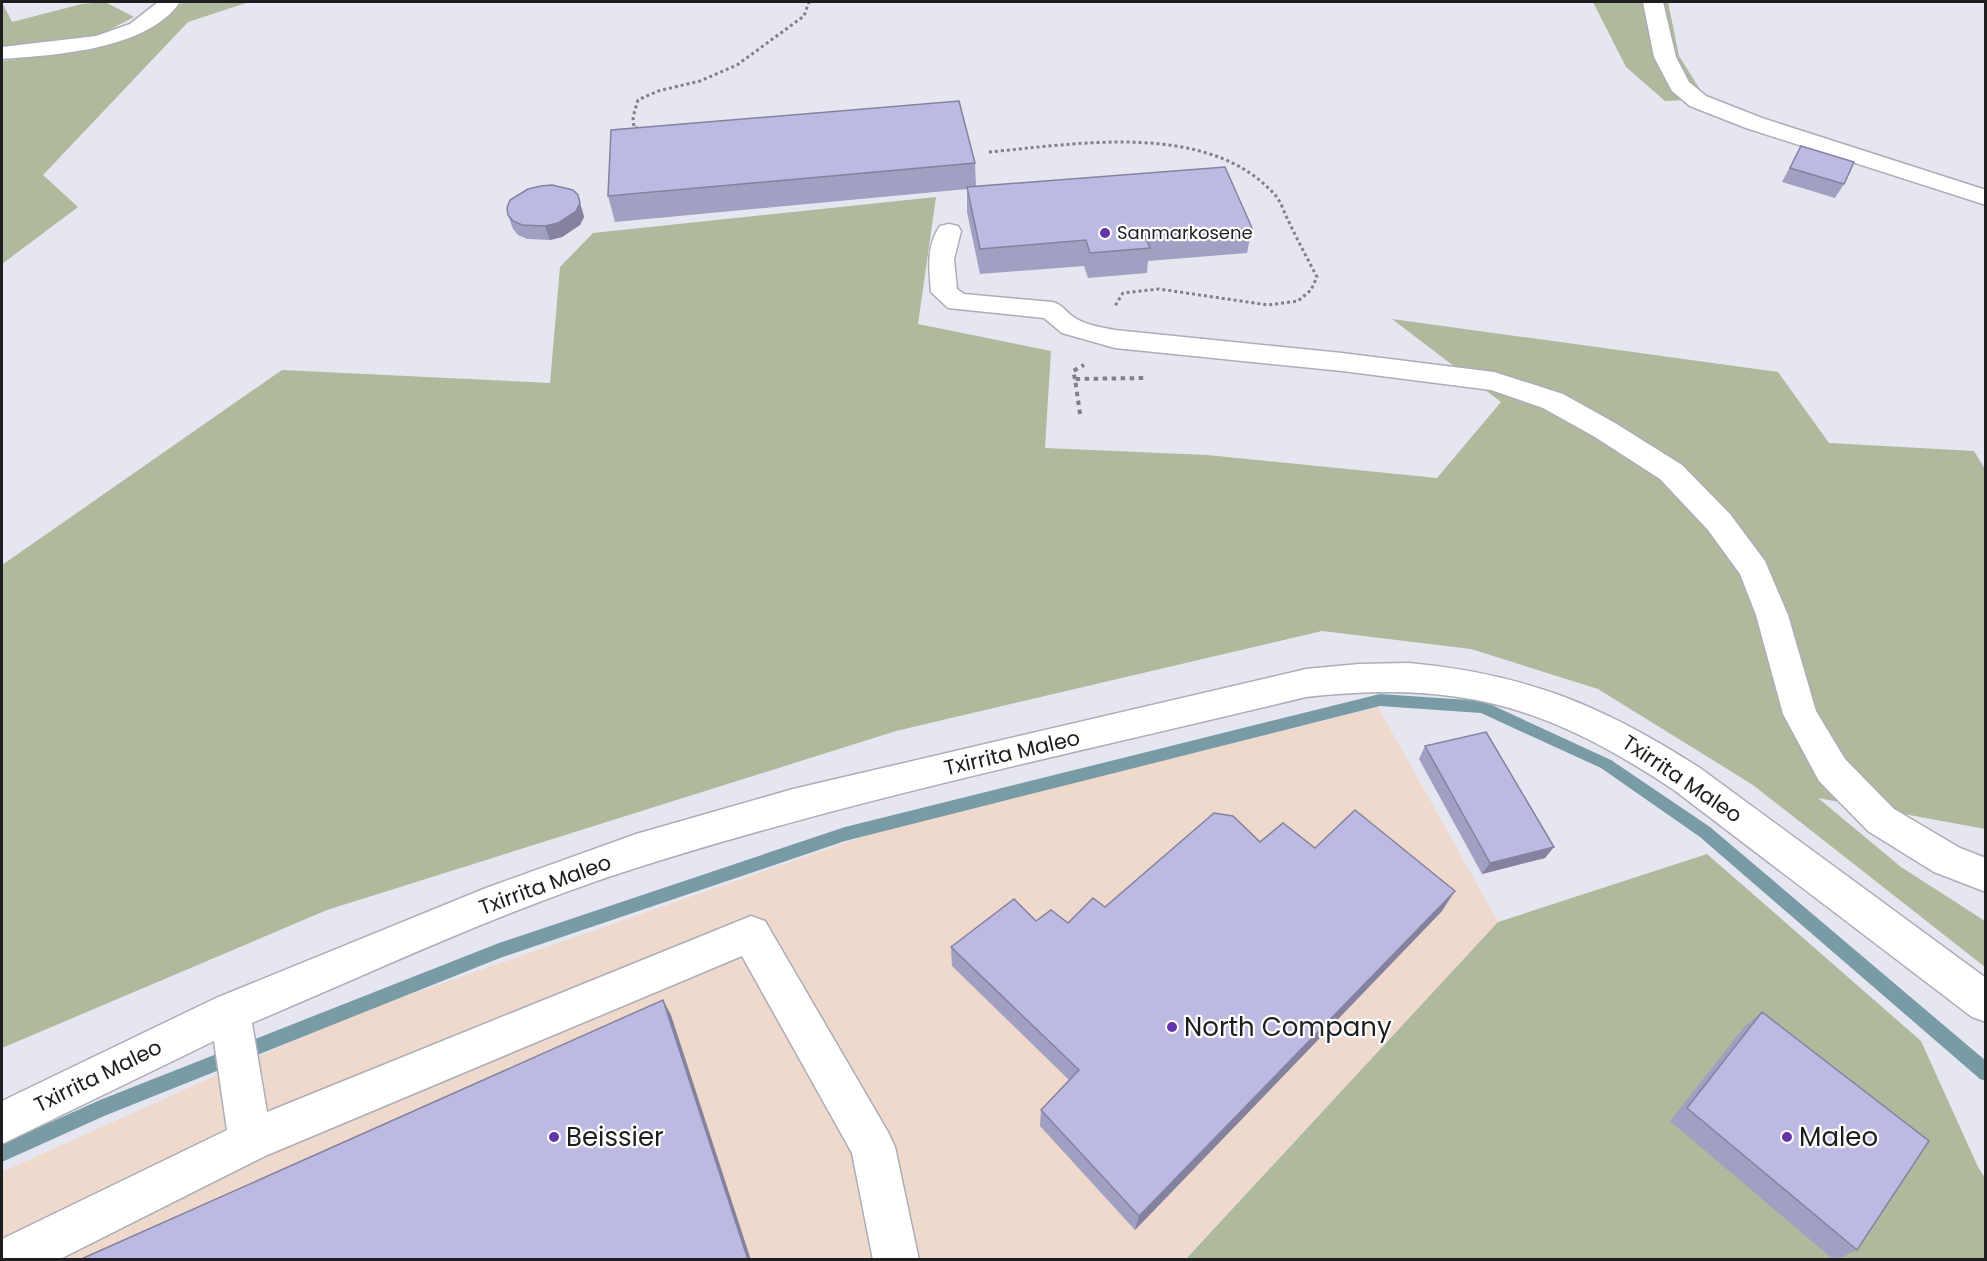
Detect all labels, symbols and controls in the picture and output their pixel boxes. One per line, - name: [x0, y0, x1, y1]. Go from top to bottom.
- place label: Sanmarkosene: [1117, 220, 1253, 245]
- marker: Sanmarkosene: [1098, 226, 1112, 240]
- street label: Txirrita Maleo: [941, 723, 1083, 782]
- street label: Txirrita Maleo: [1617, 728, 1748, 829]
- street label: Txirrita Maleo: [475, 847, 615, 922]
- place label: North Company: [1184, 1009, 1392, 1045]
- marker: North Company: [1165, 1020, 1179, 1034]
- street label: Txirrita Maleo: [29, 1032, 167, 1119]
- place label: Beissier: [566, 1119, 664, 1155]
- place label: Maleo: [1799, 1119, 1878, 1155]
- marker: Beissier: [547, 1130, 561, 1144]
- marker: Maleo: [1780, 1130, 1794, 1144]

